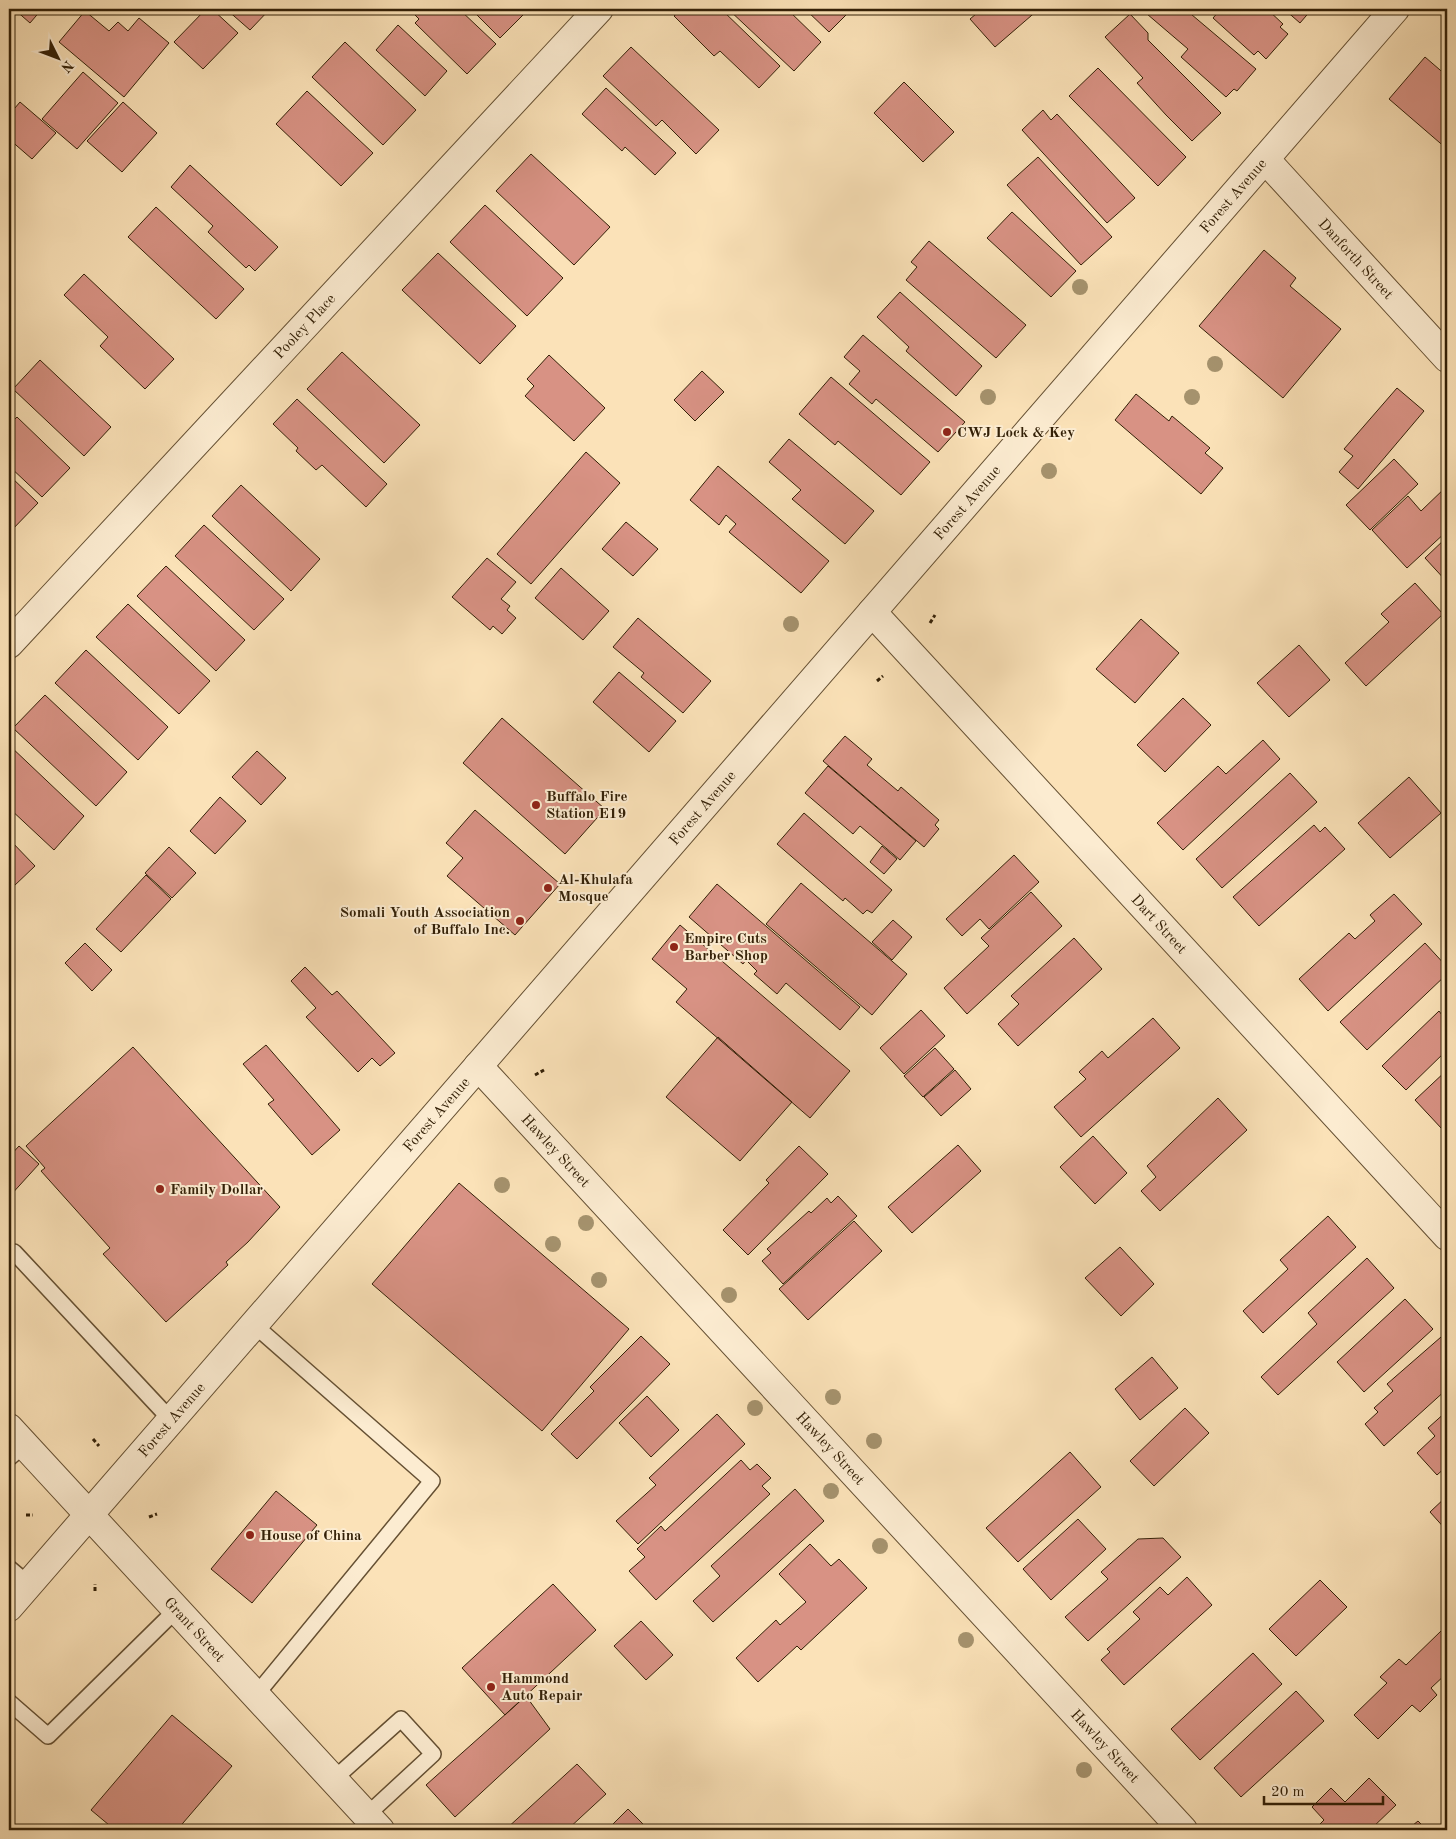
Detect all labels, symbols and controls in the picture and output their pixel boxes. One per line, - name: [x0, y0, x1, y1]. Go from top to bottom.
- north arrow: [32, 32, 82, 82]
- text: N: [58, 57, 76, 75]
- street label: Forest Avenue: [1198, 157, 1270, 237]
- street label: Danforth Street: [1315, 216, 1395, 303]
- street label: Pooley Place: [272, 292, 339, 362]
- marker: CWJ Lock & Key: [941, 426, 953, 438]
- place label: CWJ Lock & Key: [957, 426, 1075, 441]
- street label: Forest Avenue: [932, 463, 1004, 544]
- street label: Forest Avenue: [667, 769, 740, 849]
- place label: Buffalo Fire Station E19: [546, 790, 627, 822]
- marker: Buffalo Fire Station E19: [530, 799, 542, 811]
- place label: Al-Khulafa Mosque: [558, 873, 633, 905]
- marker: Al-Khulafa Mosque: [542, 882, 554, 894]
- street label: Dart Street: [1127, 892, 1189, 957]
- place label: Somali Youth Association of Buffalo Inc.: [340, 906, 510, 938]
- marker: Somali Youth Association of Buffalo Inc.: [514, 915, 526, 927]
- place label: Empire Cuts Barber Shop: [684, 932, 768, 964]
- marker: Empire Cuts Barber Shop: [668, 941, 680, 953]
- street label: Forest Avenue: [401, 1075, 474, 1156]
- street label: Hawley Street: [518, 1112, 592, 1191]
- marker: Family Dollar: [154, 1183, 166, 1195]
- place label: Family Dollar: [170, 1183, 264, 1198]
- street label: Forest Avenue: [136, 1380, 209, 1461]
- street label: Hawley Street: [792, 1410, 867, 1489]
- marker: House of China: [244, 1529, 256, 1541]
- place label: House of China: [260, 1529, 362, 1544]
- street label: Grant Street: [160, 1595, 227, 1666]
- place label: Hammond Auto Repair: [501, 1672, 583, 1704]
- marker: Hammond Auto Repair: [485, 1681, 497, 1693]
- street label: Hawley Street: [1067, 1707, 1141, 1786]
- scale bar: [1264, 1774, 1382, 1806]
- text: 20 m: [1271, 1785, 1305, 1800]

